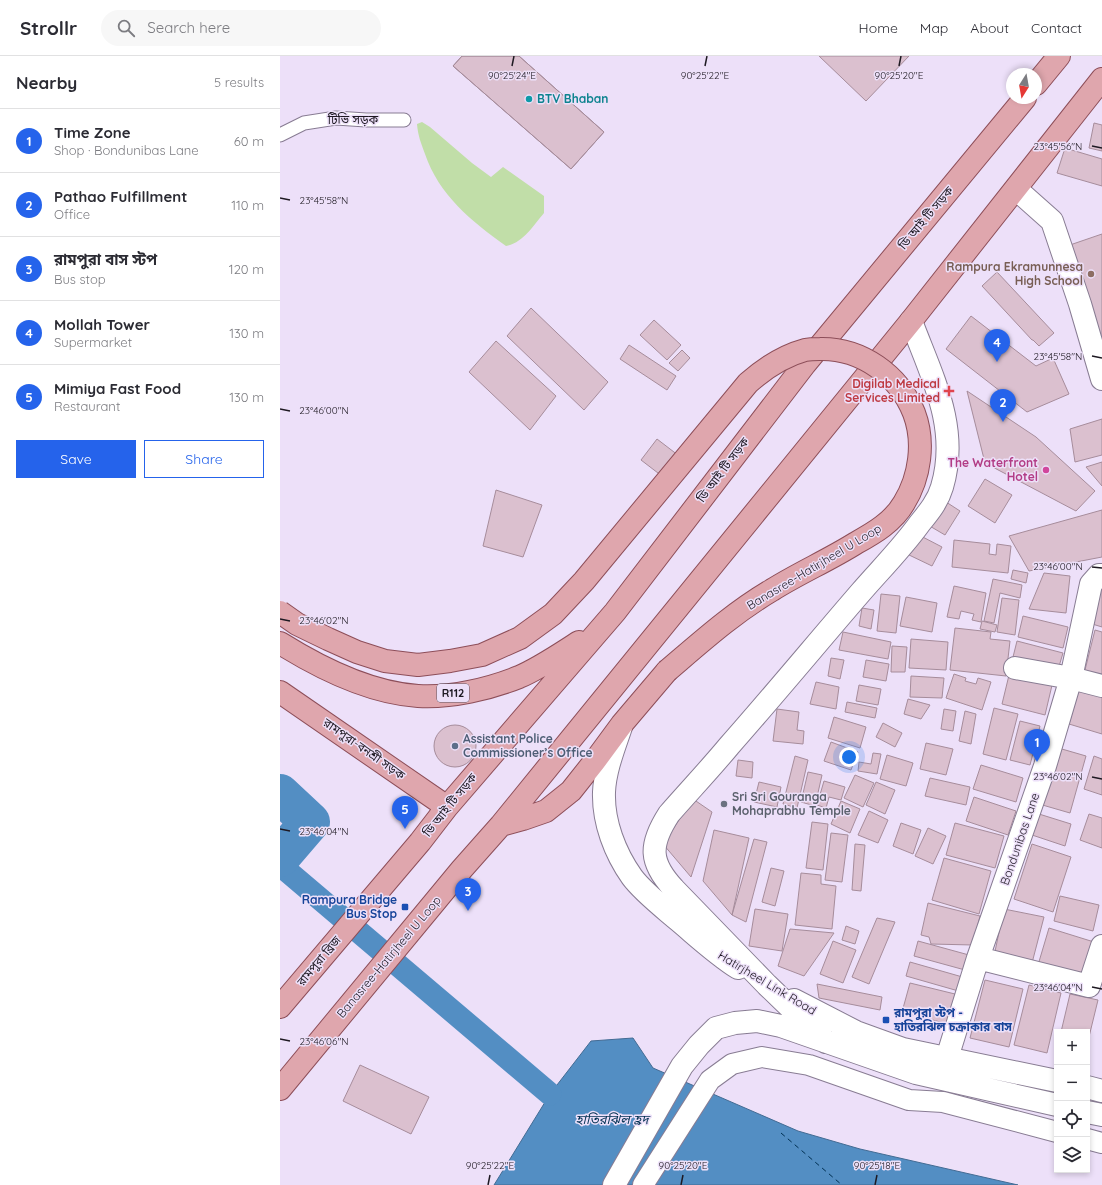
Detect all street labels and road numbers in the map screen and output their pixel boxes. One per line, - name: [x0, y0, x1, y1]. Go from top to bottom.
- street label: টিভি সড়ক: [327, 112, 378, 127]
- street label: ডি আই টি সড়ক: [894, 183, 956, 253]
- street label: ডি আই টি সড়ক: [693, 434, 752, 506]
- street label: Banasree-Hatirjheel U Loop: [744, 520, 884, 613]
- road number: R112: [437, 684, 469, 702]
- street label: রামপুরা-বনশ্রী সড়ক: [319, 714, 408, 783]
- street label: ডি আই টি সড়ক: [419, 770, 480, 840]
- street label: Bondunibas Lane: [997, 791, 1042, 887]
- street label: Banasree-Hatirjheel U Loop: [333, 893, 444, 1021]
- street label: রামপুরা ব্রিজ: [293, 932, 345, 990]
- street label: Hatirjheel Link Road: [715, 947, 819, 1018]

